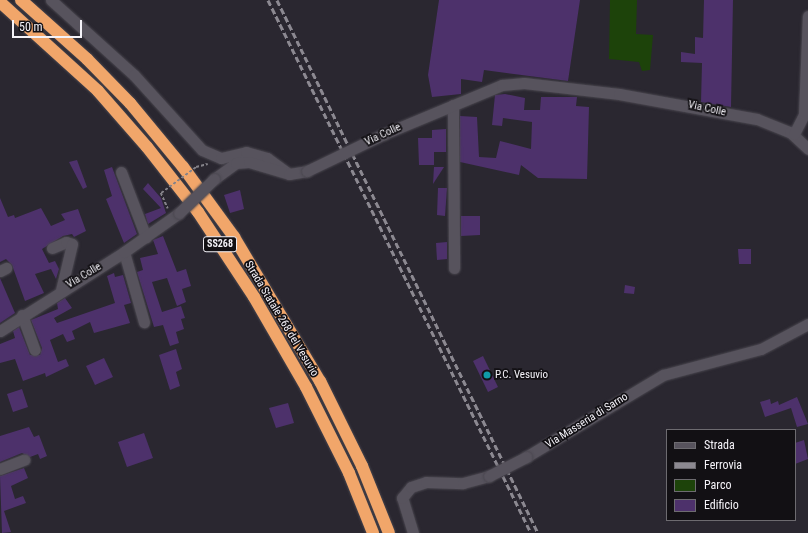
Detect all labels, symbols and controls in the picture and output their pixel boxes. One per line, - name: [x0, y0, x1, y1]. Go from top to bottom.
- scale bar: [14, 12, 84, 38]
- text: 50 m: [19, 20, 43, 34]
- street label: Via Colle: [687, 99, 727, 119]
- street label: Via Colle: [363, 121, 403, 149]
- road number: SS268: [203, 236, 237, 252]
- street label: Strada Statale 268 del Vesuvio: [241, 259, 321, 379]
- street label: Via Colle: [64, 260, 104, 292]
- place label: P.C. Vesuvio: [495, 368, 548, 382]
- marker: P.C. Vesuvio: [482, 370, 492, 380]
- street label: Via Masseria di Sarno: [543, 390, 631, 452]
- legend: [666, 429, 796, 521]
- text: Strada: [704, 438, 735, 452]
- text: Ferrovia: [704, 458, 742, 472]
- text: Parco: [704, 478, 731, 492]
- text: Edificio: [704, 498, 739, 512]

